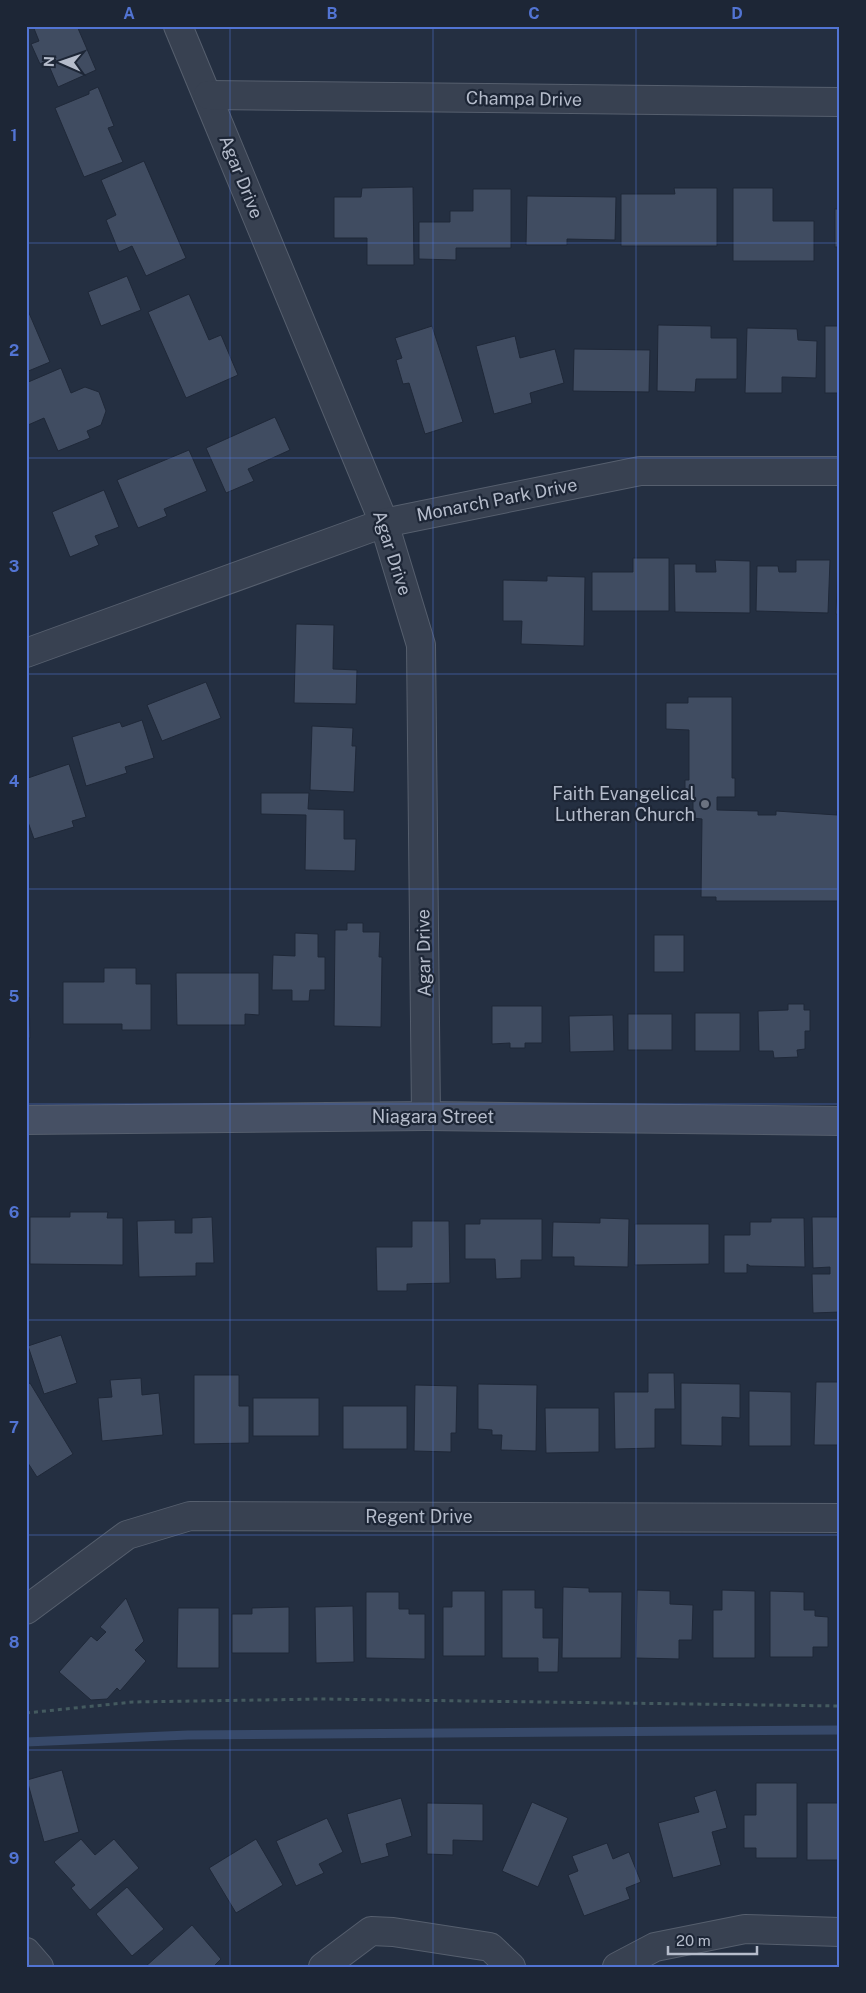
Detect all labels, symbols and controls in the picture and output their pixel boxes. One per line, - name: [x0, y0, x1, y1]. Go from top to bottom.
- text: A: [123, 4, 135, 23]
- text: B: [327, 4, 338, 23]
- text: C: [528, 4, 540, 23]
- text: D: [731, 4, 743, 23]
- north arrow: [38, 38, 88, 88]
- text: N: [41, 56, 57, 67]
- street label: Champa Drive: [466, 87, 582, 110]
- text: 1: [11, 126, 17, 145]
- street label: Agar Drive: [215, 132, 268, 221]
- text: 2: [9, 341, 19, 360]
- street label: Monarch Park Drive: [415, 474, 579, 525]
- street label: Agar Drive: [369, 508, 416, 598]
- text: 3: [9, 557, 19, 576]
- text: 4: [9, 772, 20, 791]
- place label: Faith Evangelical Lutheran Church: [552, 783, 695, 825]
- marker: Faith Evangelical Lutheran Church: [699, 798, 711, 810]
- street label: Agar Drive: [412, 909, 435, 997]
- text: 5: [9, 987, 20, 1006]
- street label: Niagara Street: [372, 1106, 494, 1127]
- text: 6: [9, 1203, 19, 1222]
- text: 7: [9, 1418, 19, 1437]
- street label: Regent Drive: [365, 1506, 473, 1527]
- text: 8: [9, 1633, 20, 1652]
- text: 9: [9, 1849, 19, 1868]
- scale bar: [668, 1923, 757, 1955]
- text: 20 m: [676, 1932, 711, 1949]

